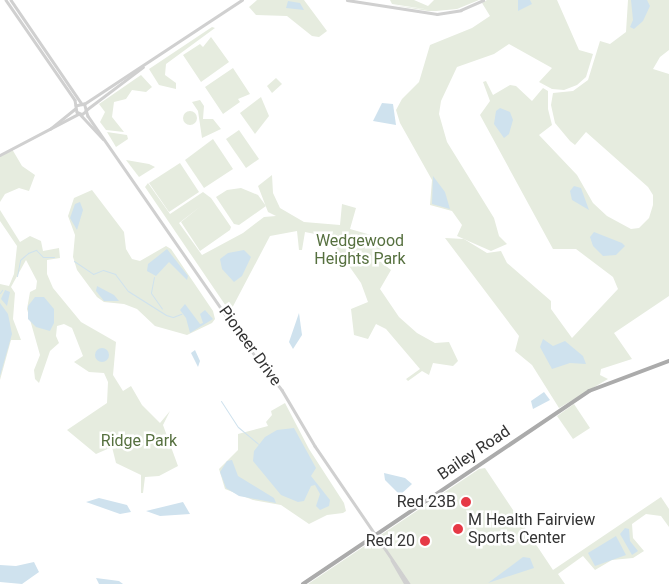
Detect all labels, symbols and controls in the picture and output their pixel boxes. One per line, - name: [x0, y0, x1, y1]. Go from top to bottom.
- park label: Wedgewood Heights Park: [314, 231, 406, 269]
- street label: Pioneer Drive: [215, 302, 285, 390]
- street label: Bailey Road: [434, 422, 514, 484]
- park label: Ridge Park: [101, 431, 177, 451]
- place label: Red 23B: [397, 492, 456, 512]
- marker: Red 23B: [460, 496, 472, 508]
- place label: M Health Fairview Sports Center: [468, 510, 595, 548]
- marker: M Health Fairview Sports Center: [452, 523, 464, 535]
- place label: Red 20: [366, 531, 415, 551]
- marker: Red 20: [419, 535, 431, 547]

